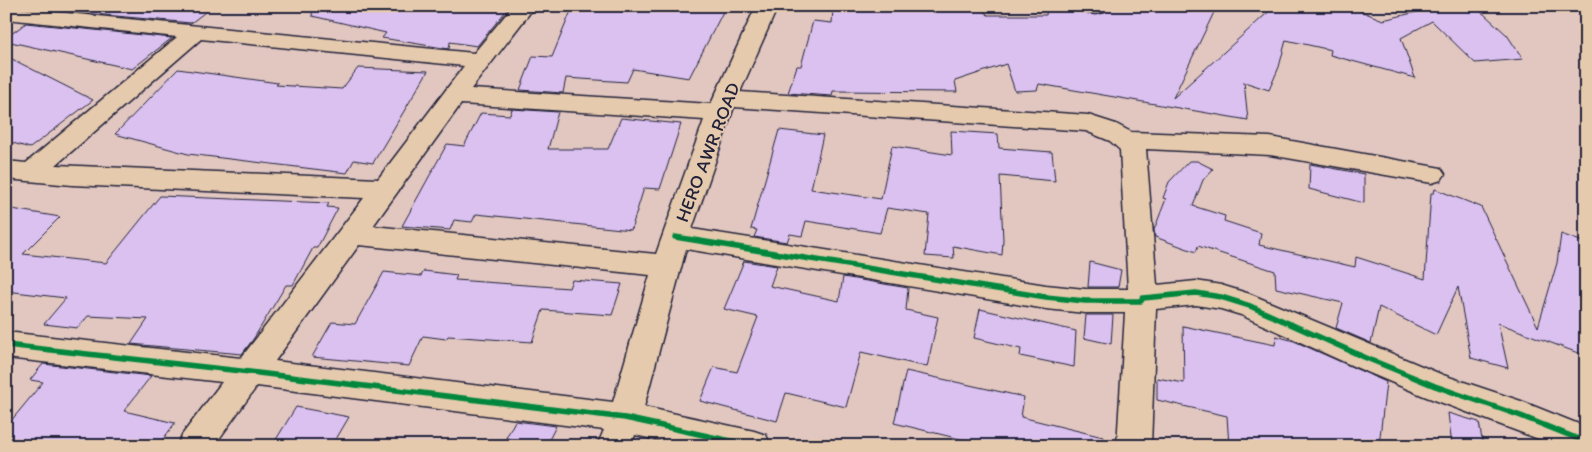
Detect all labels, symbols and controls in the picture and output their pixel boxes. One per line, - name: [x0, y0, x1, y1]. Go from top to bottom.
- street label: HERO AWR ROAD: [670, 79, 745, 225]

